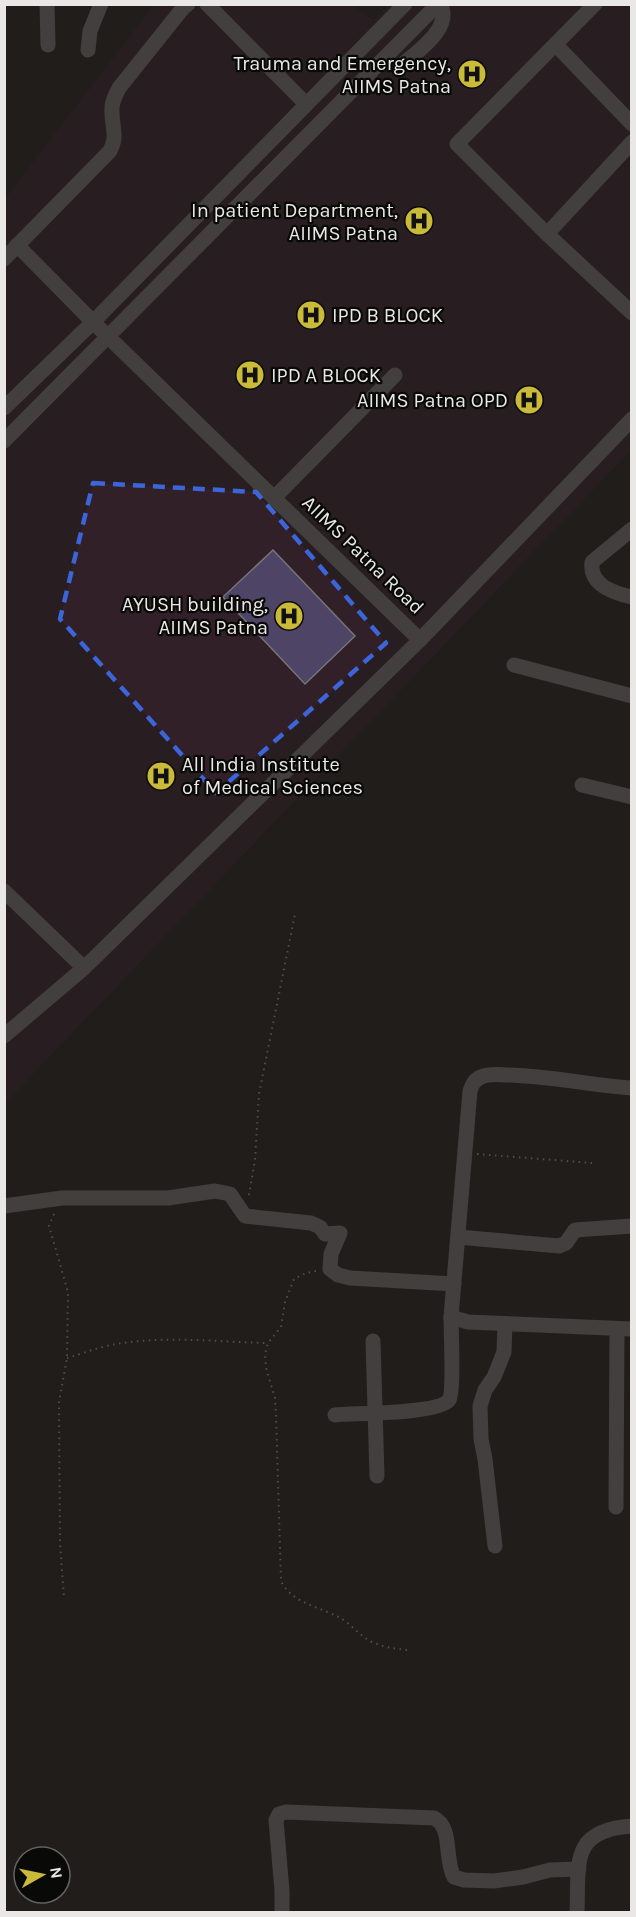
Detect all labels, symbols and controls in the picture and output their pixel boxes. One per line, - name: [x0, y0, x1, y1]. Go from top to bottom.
- place label: Trauma and Emergency, AIIMS Patna: [233, 52, 451, 98]
- hospital icon: Trauma and Emergency, AIIMS Patna: [456, 58, 488, 90]
- place label: In patient Department, AIIMS Patna: [191, 199, 398, 245]
- hospital icon: In patient Department, AIIMS Patna: [403, 205, 435, 237]
- hospital icon: IPD B BLOCK: [295, 299, 327, 331]
- place label: IPD B BLOCK: [332, 304, 443, 327]
- hospital icon: IPD A BLOCK: [234, 359, 266, 391]
- place label: IPD A BLOCK: [271, 364, 381, 387]
- hospital icon: AIIMS Patna OPD: [513, 384, 545, 416]
- place label: AIIMS Patna OPD: [357, 389, 508, 412]
- street label: AIIMS Patna Road: [297, 491, 429, 619]
- place label: AYUSH building, AIIMS Patna: [122, 593, 268, 639]
- hospital icon: AYUSH building, AIIMS Patna: [273, 600, 305, 632]
- place label: All India Institute of Medical Sciences: [182, 753, 363, 799]
- hospital icon: All India Institute of Medical Sciences: [145, 760, 177, 792]
- north arrow: [12, 1845, 72, 1905]
- text: N: [46, 1866, 67, 1880]

